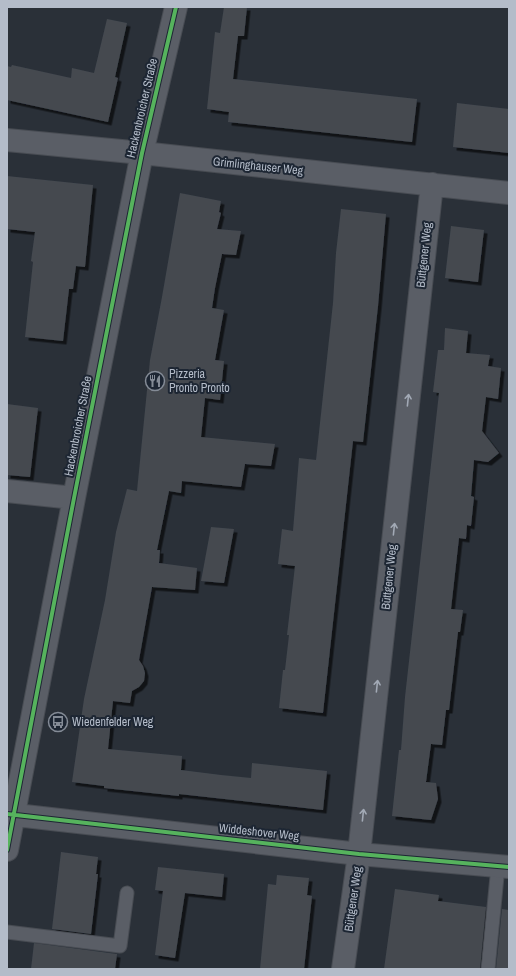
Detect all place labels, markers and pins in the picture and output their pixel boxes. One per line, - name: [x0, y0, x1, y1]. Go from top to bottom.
- place label: Pizzeria Pronto Pronto: [169, 366, 230, 396]
- restaurant icon: Pizzeria Pronto Pronto: [144, 370, 166, 392]
- bus stop icon: Wiedenfelder Weg: [47, 711, 69, 733]
- place label: Wiedenfelder Weg: [72, 714, 154, 730]

